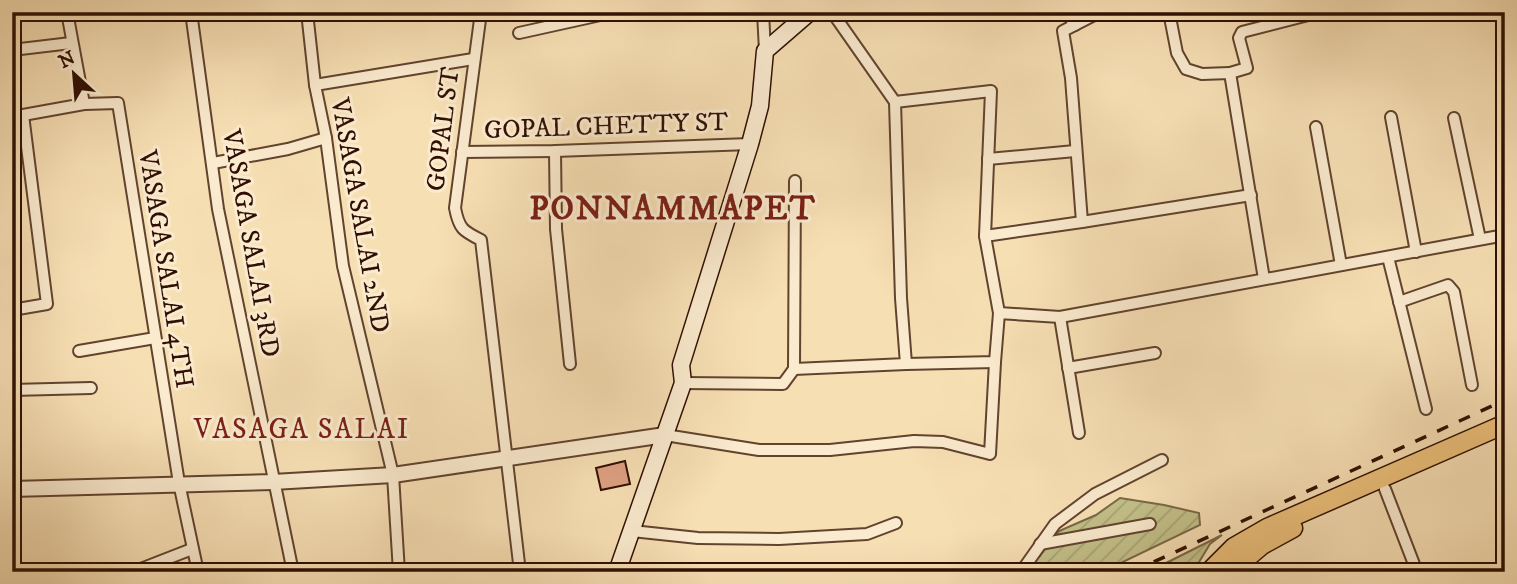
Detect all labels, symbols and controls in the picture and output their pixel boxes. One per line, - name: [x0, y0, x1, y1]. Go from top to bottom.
- north arrow: [38, 38, 108, 108]
- text: N: [55, 46, 80, 74]
- street label: GOPAL ST: [419, 65, 468, 193]
- street label: VASAGA SALAI 2ND: [322, 94, 396, 335]
- street label: GOPAL CHETTY ST: [483, 106, 729, 147]
- street label: VASAGA SALAI 3RD: [214, 126, 287, 360]
- street label: VASAGA SALAI 4TH: [130, 147, 201, 391]
- district label: PONNAMMAPET: [529, 189, 817, 230]
- district label: VASAGA SALAI: [193, 412, 410, 447]

